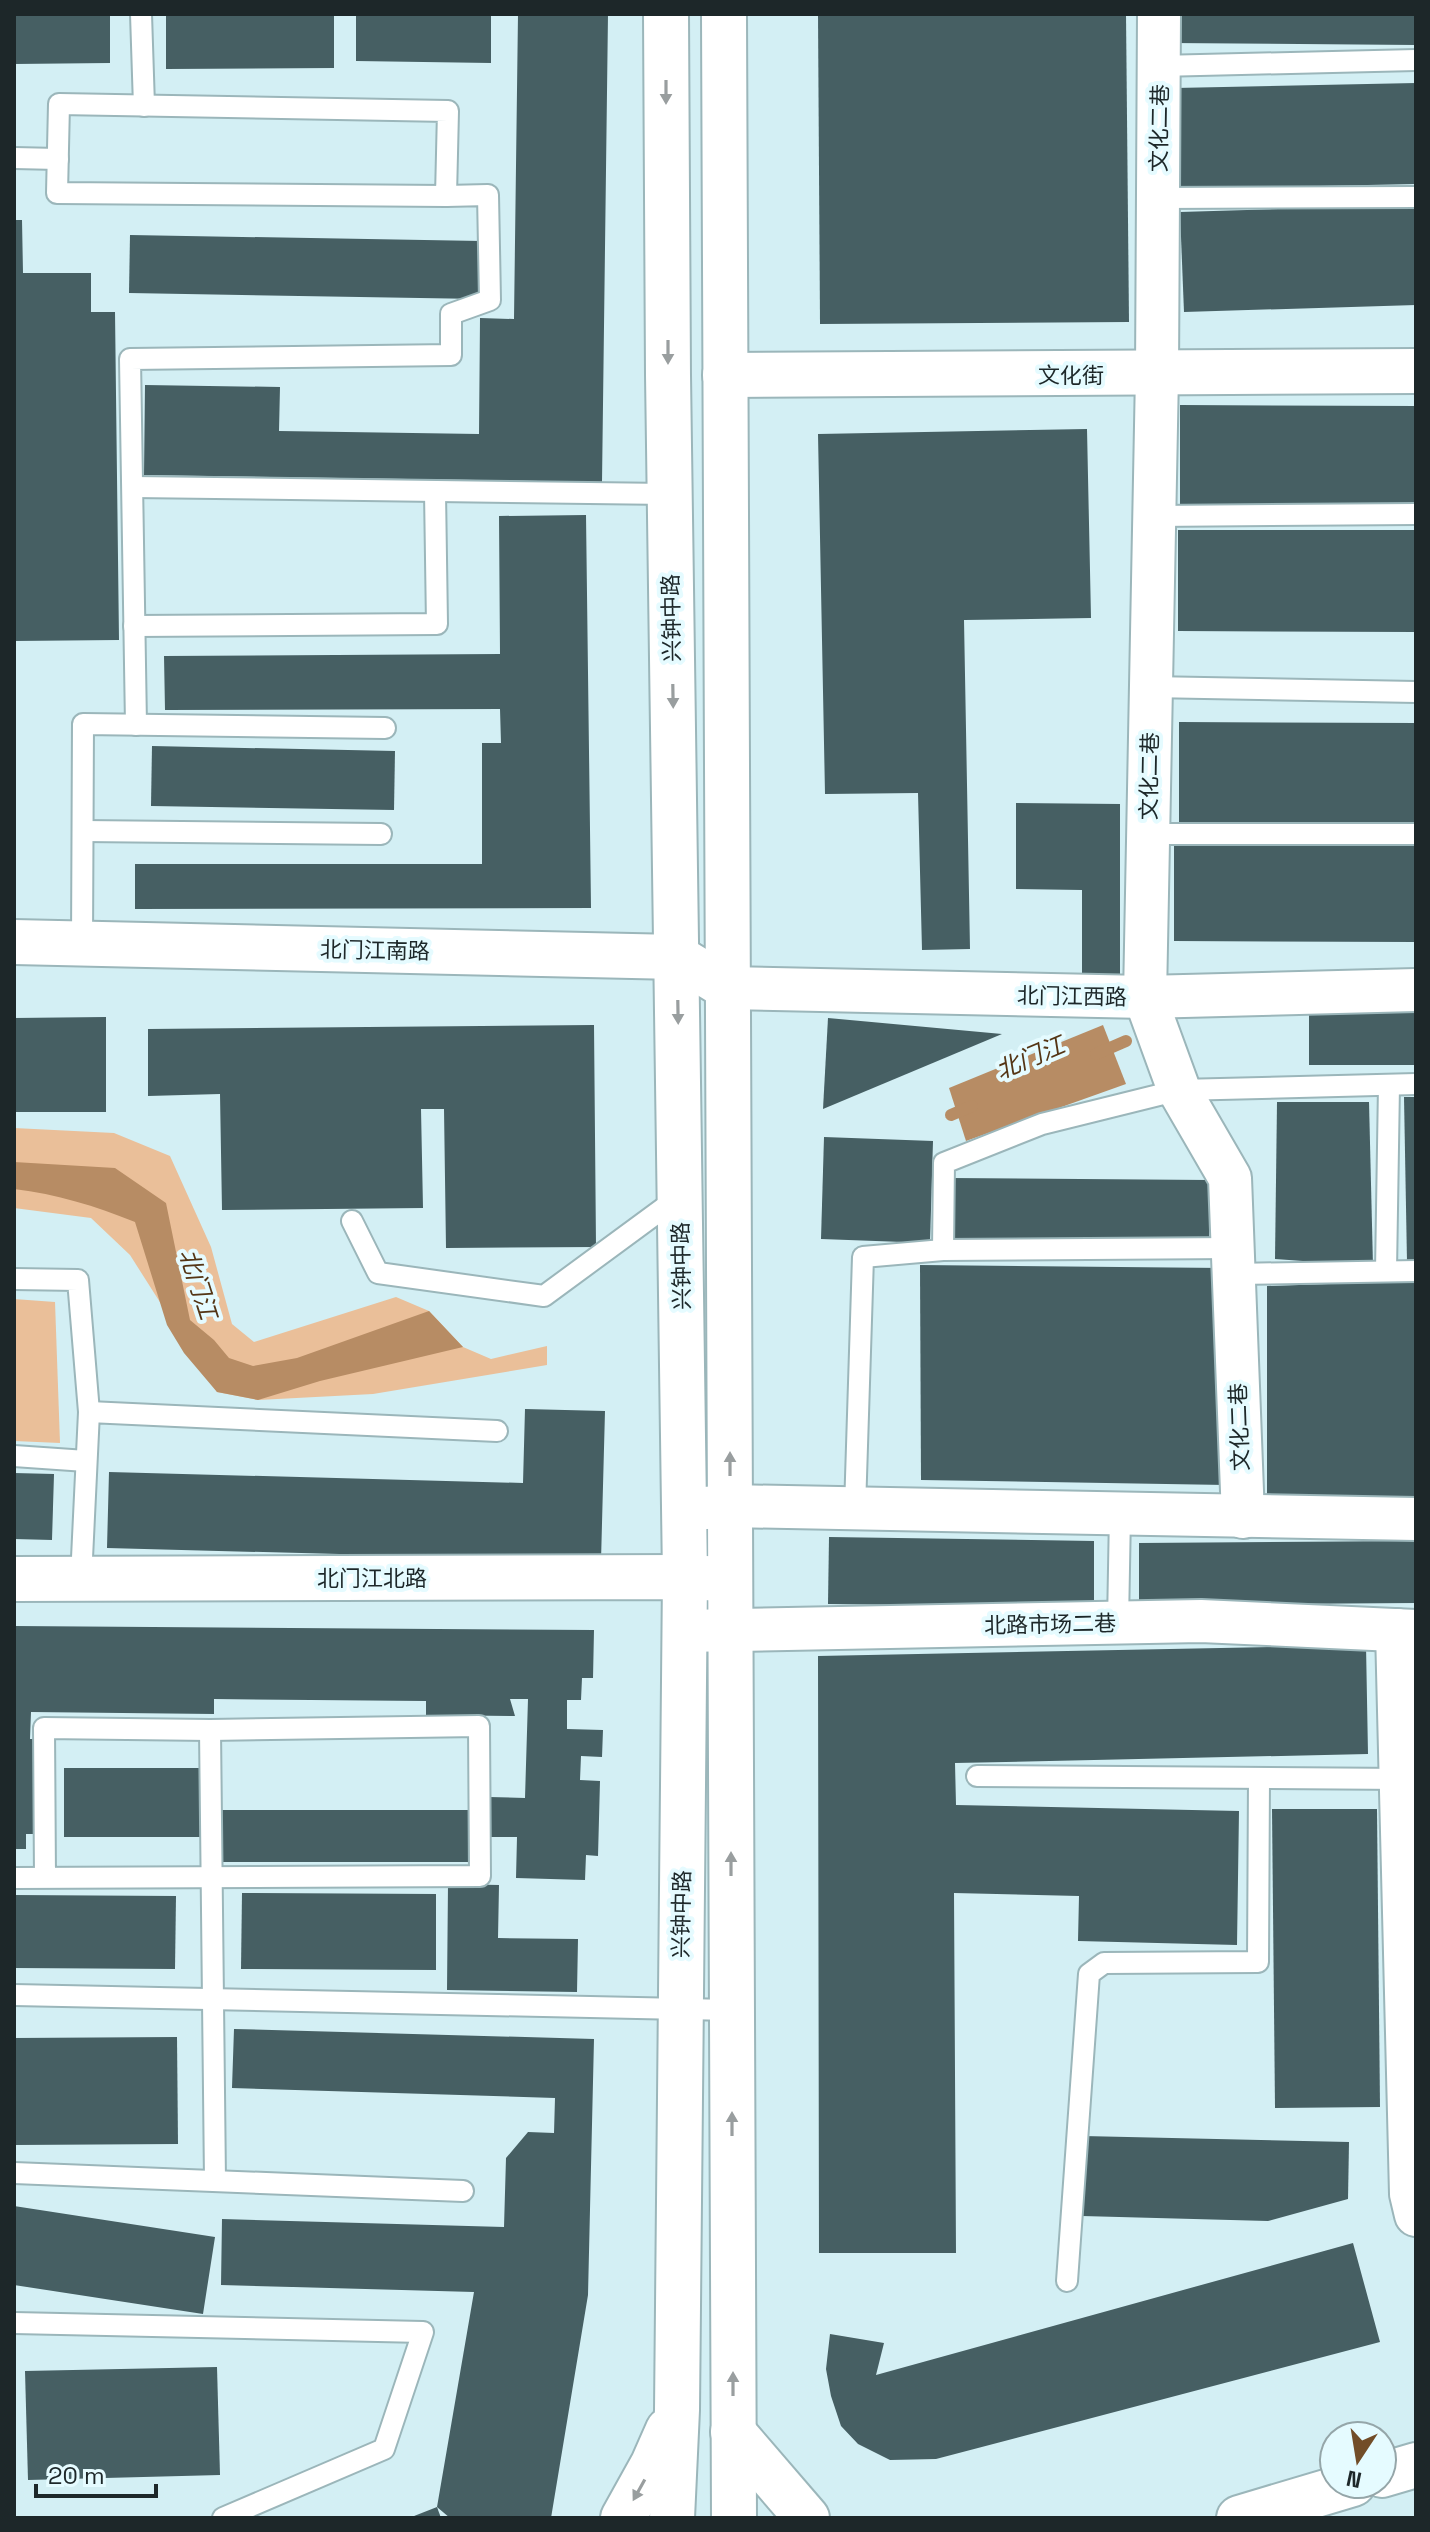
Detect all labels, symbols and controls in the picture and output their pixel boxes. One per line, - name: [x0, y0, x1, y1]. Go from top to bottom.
- one-way arrow: [660, 80, 672, 105]
- street label: 文化二巷: [1144, 84, 1174, 172]
- one-way arrow: [662, 340, 674, 365]
- street label: 文化街: [1038, 361, 1104, 389]
- street label: 兴钟中路: [656, 574, 686, 662]
- one-way arrow: [666, 684, 679, 709]
- street label: 文化二巷: [1134, 732, 1164, 820]
- street label: 北门江南路: [320, 935, 430, 965]
- street label: 北门江西路: [1017, 981, 1127, 1011]
- one-way arrow: [671, 1000, 684, 1025]
- water label: 北门江: [991, 1028, 1072, 1086]
- street label: 兴钟中路: [666, 1222, 696, 1310]
- water label: 北门江: [173, 1245, 225, 1326]
- street label: 文化二巷: [1223, 1383, 1255, 1471]
- one-way arrow: [724, 1451, 736, 1476]
- street label: 北门江北路: [317, 1564, 427, 1592]
- street label: 北路市场二巷: [984, 1609, 1116, 1639]
- one-way arrow: [725, 1851, 737, 1876]
- street label: 兴钟中路: [666, 1870, 696, 1958]
- one-way arrow: [726, 2111, 738, 2136]
- one-way arrow: [727, 2371, 739, 2396]
- north arrow: [1318, 2420, 1398, 2500]
- scale bar: [36, 2448, 156, 2498]
- text: 20 m: [48, 2460, 105, 2491]
- text: N: [1344, 2464, 1364, 2495]
- one-way arrow: [632, 2479, 646, 2501]

